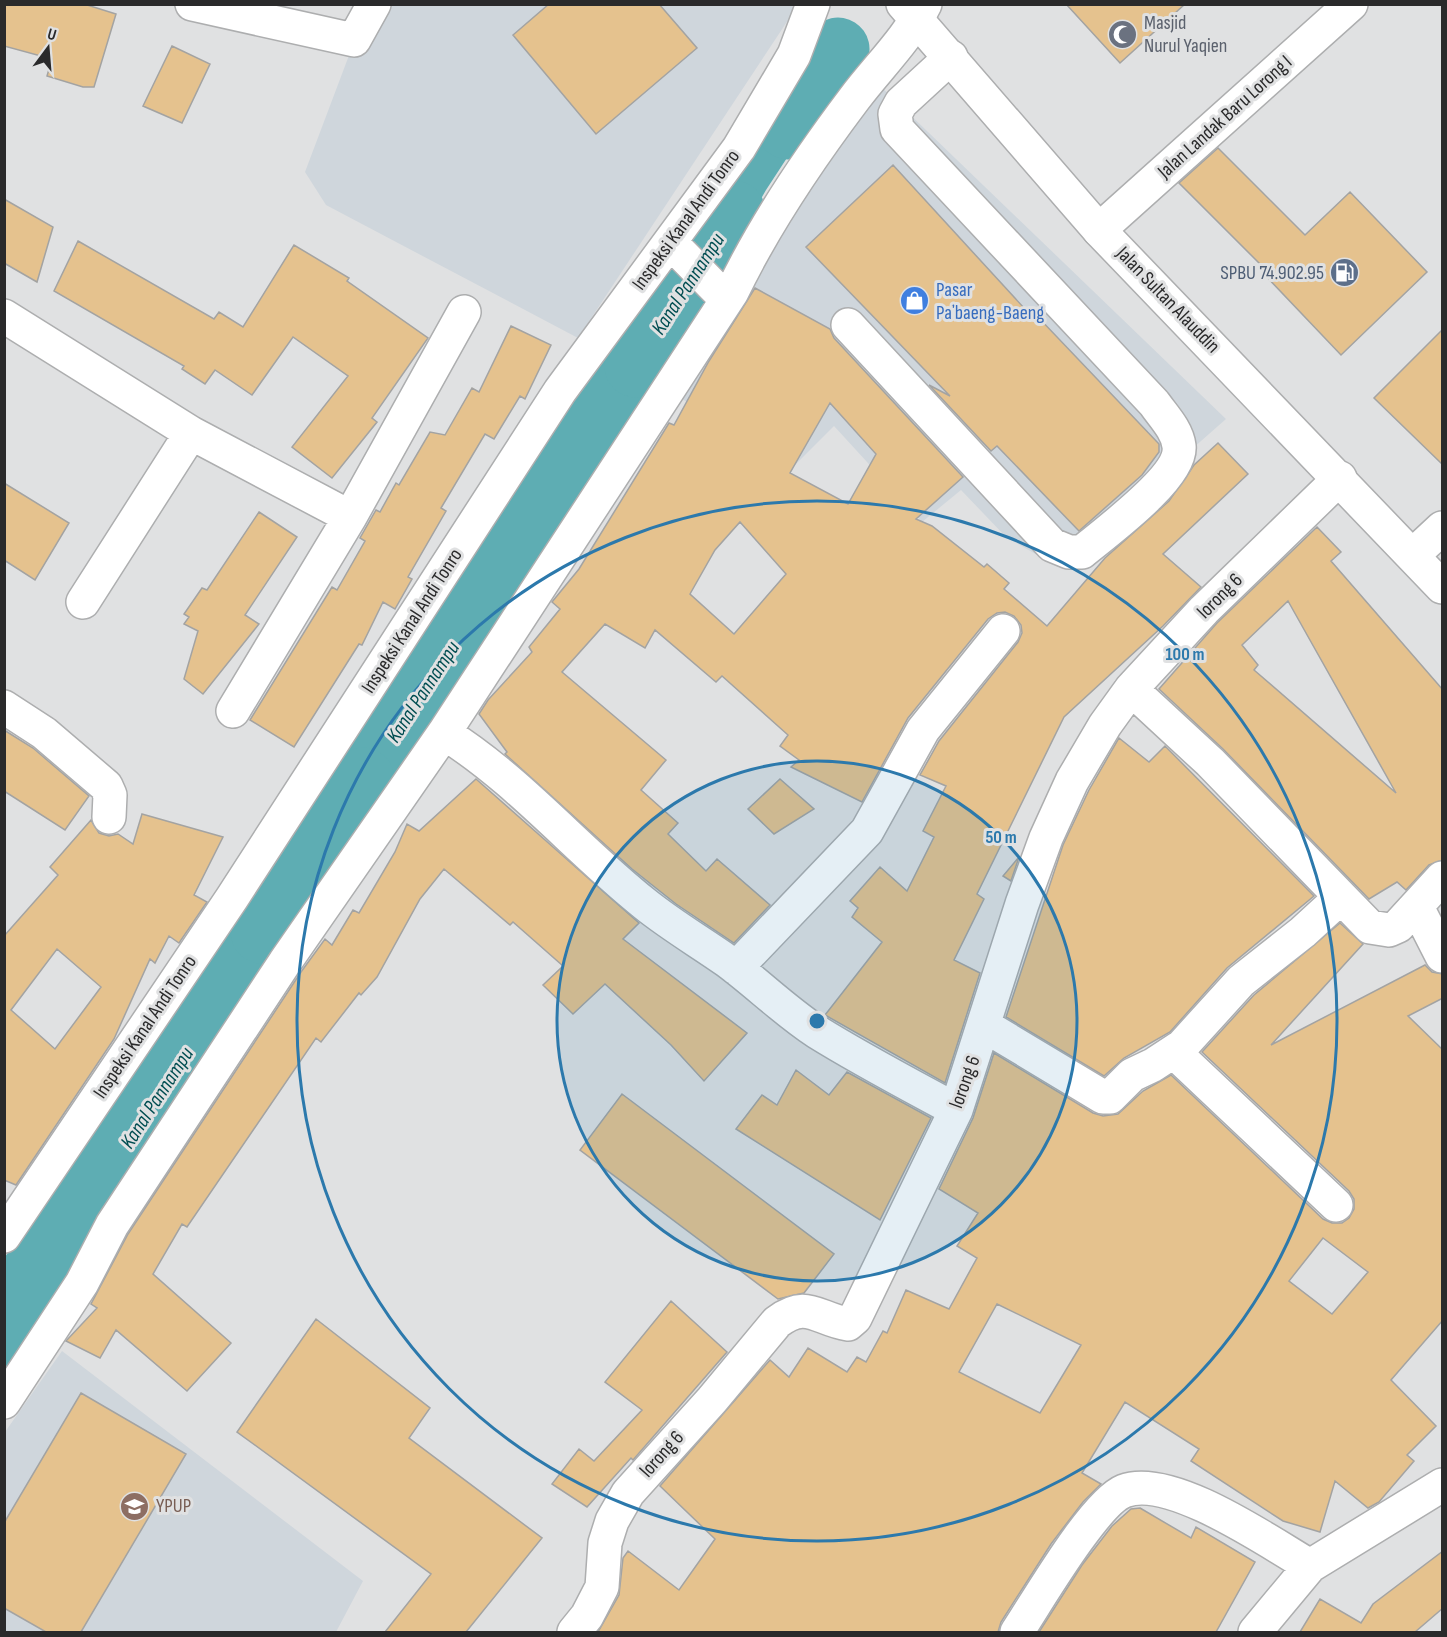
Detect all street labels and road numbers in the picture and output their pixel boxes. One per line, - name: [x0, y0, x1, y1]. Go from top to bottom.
- street label: Jalan Landak Baru Lorong I: [1152, 50, 1297, 184]
- street label: Inspeksi Kanal Andi Tonro: [627, 145, 745, 295]
- street label: Jalan Sultan Alauddin: [1111, 241, 1225, 358]
- street label: Inspeksi Kanal Andi Tonro: [356, 544, 468, 698]
- street label: lorong 6: [1192, 568, 1248, 624]
- street label: Inspeksi Kanal Andi Tonro: [88, 951, 202, 1103]
- street label: lorong 6: [944, 1052, 986, 1112]
- street label: lorong 6: [635, 1426, 689, 1482]

